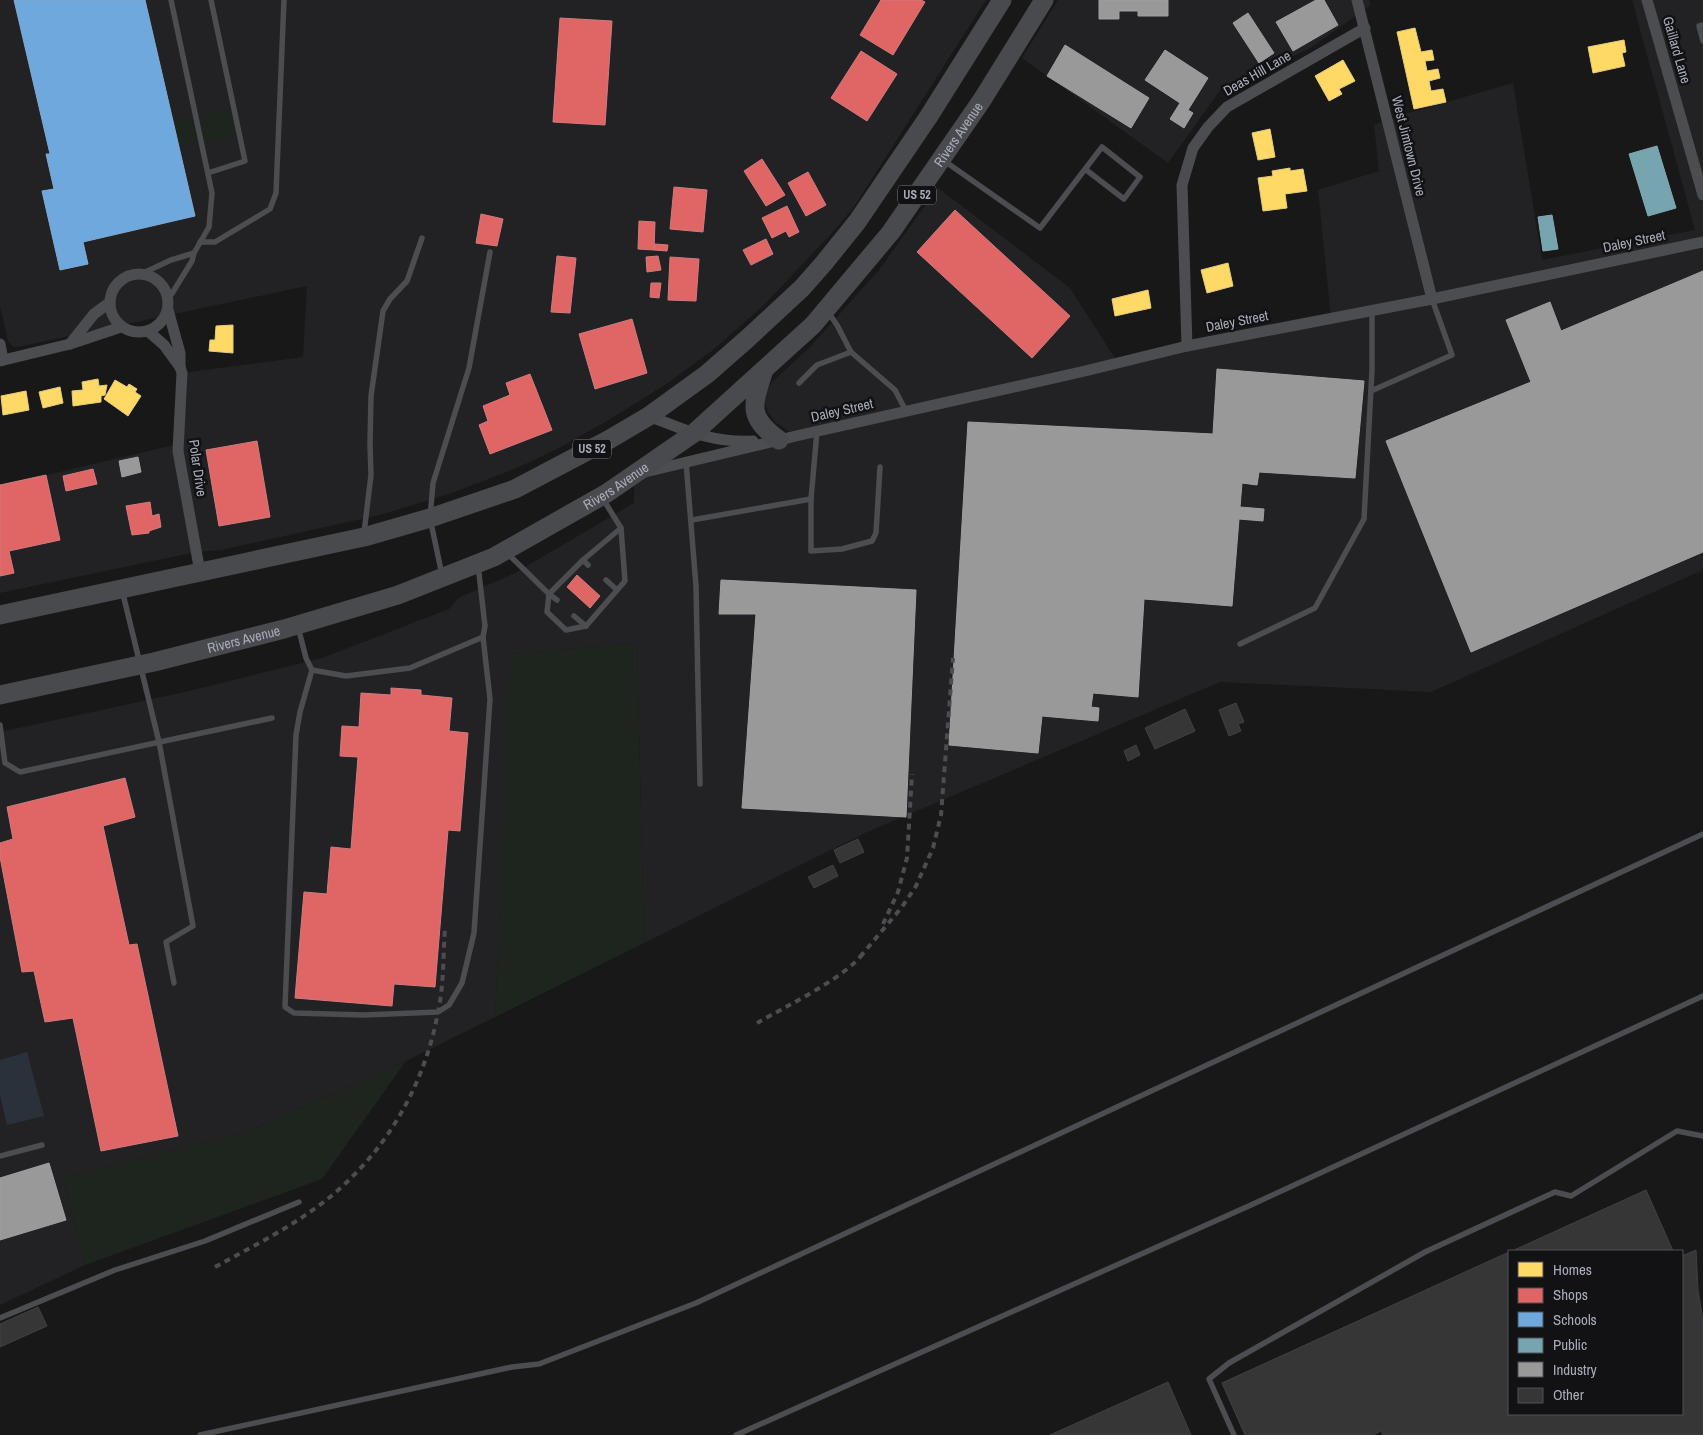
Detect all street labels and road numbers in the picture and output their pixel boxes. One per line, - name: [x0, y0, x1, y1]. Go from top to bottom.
- street label: Gaillard Lane: [1659, 14, 1695, 86]
- street label: Deas Hill Lane: [1220, 46, 1294, 100]
- street label: West Jimtown Drive: [1388, 94, 1430, 198]
- street label: Rivers Avenue: [930, 99, 987, 170]
- road number: US 52: [898, 186, 936, 204]
- street label: Daley Street: [1601, 226, 1667, 256]
- street label: Daley Street: [1204, 306, 1270, 336]
- street label: Daley Street: [809, 394, 875, 426]
- street label: Polar Drive: [185, 438, 211, 498]
- road number: US 52: [573, 439, 611, 458]
- street label: Rivers Avenue: [580, 458, 652, 514]
- street label: Rivers Avenue: [205, 621, 282, 657]

